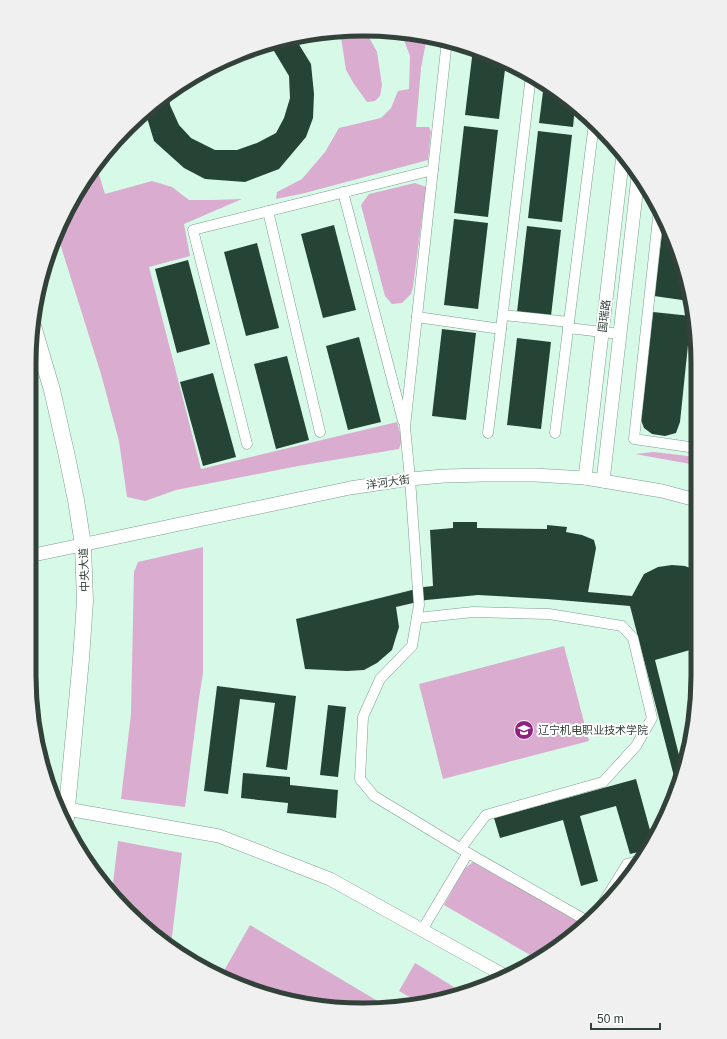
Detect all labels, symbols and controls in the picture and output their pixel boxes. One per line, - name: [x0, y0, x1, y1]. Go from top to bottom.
- street label: 国瑞路: [596, 299, 612, 333]
- street label: 洋河大街: [365, 473, 411, 491]
- street label: 中央大道: [77, 548, 91, 592]
- school or university icon: 辽宁机电职业技术学院: [513, 719, 535, 741]
- place label: 辽宁机电职业技术学院: [538, 724, 648, 736]
- scale bar: [591, 1005, 660, 1031]
- text: 50 m: [597, 1012, 624, 1026]

